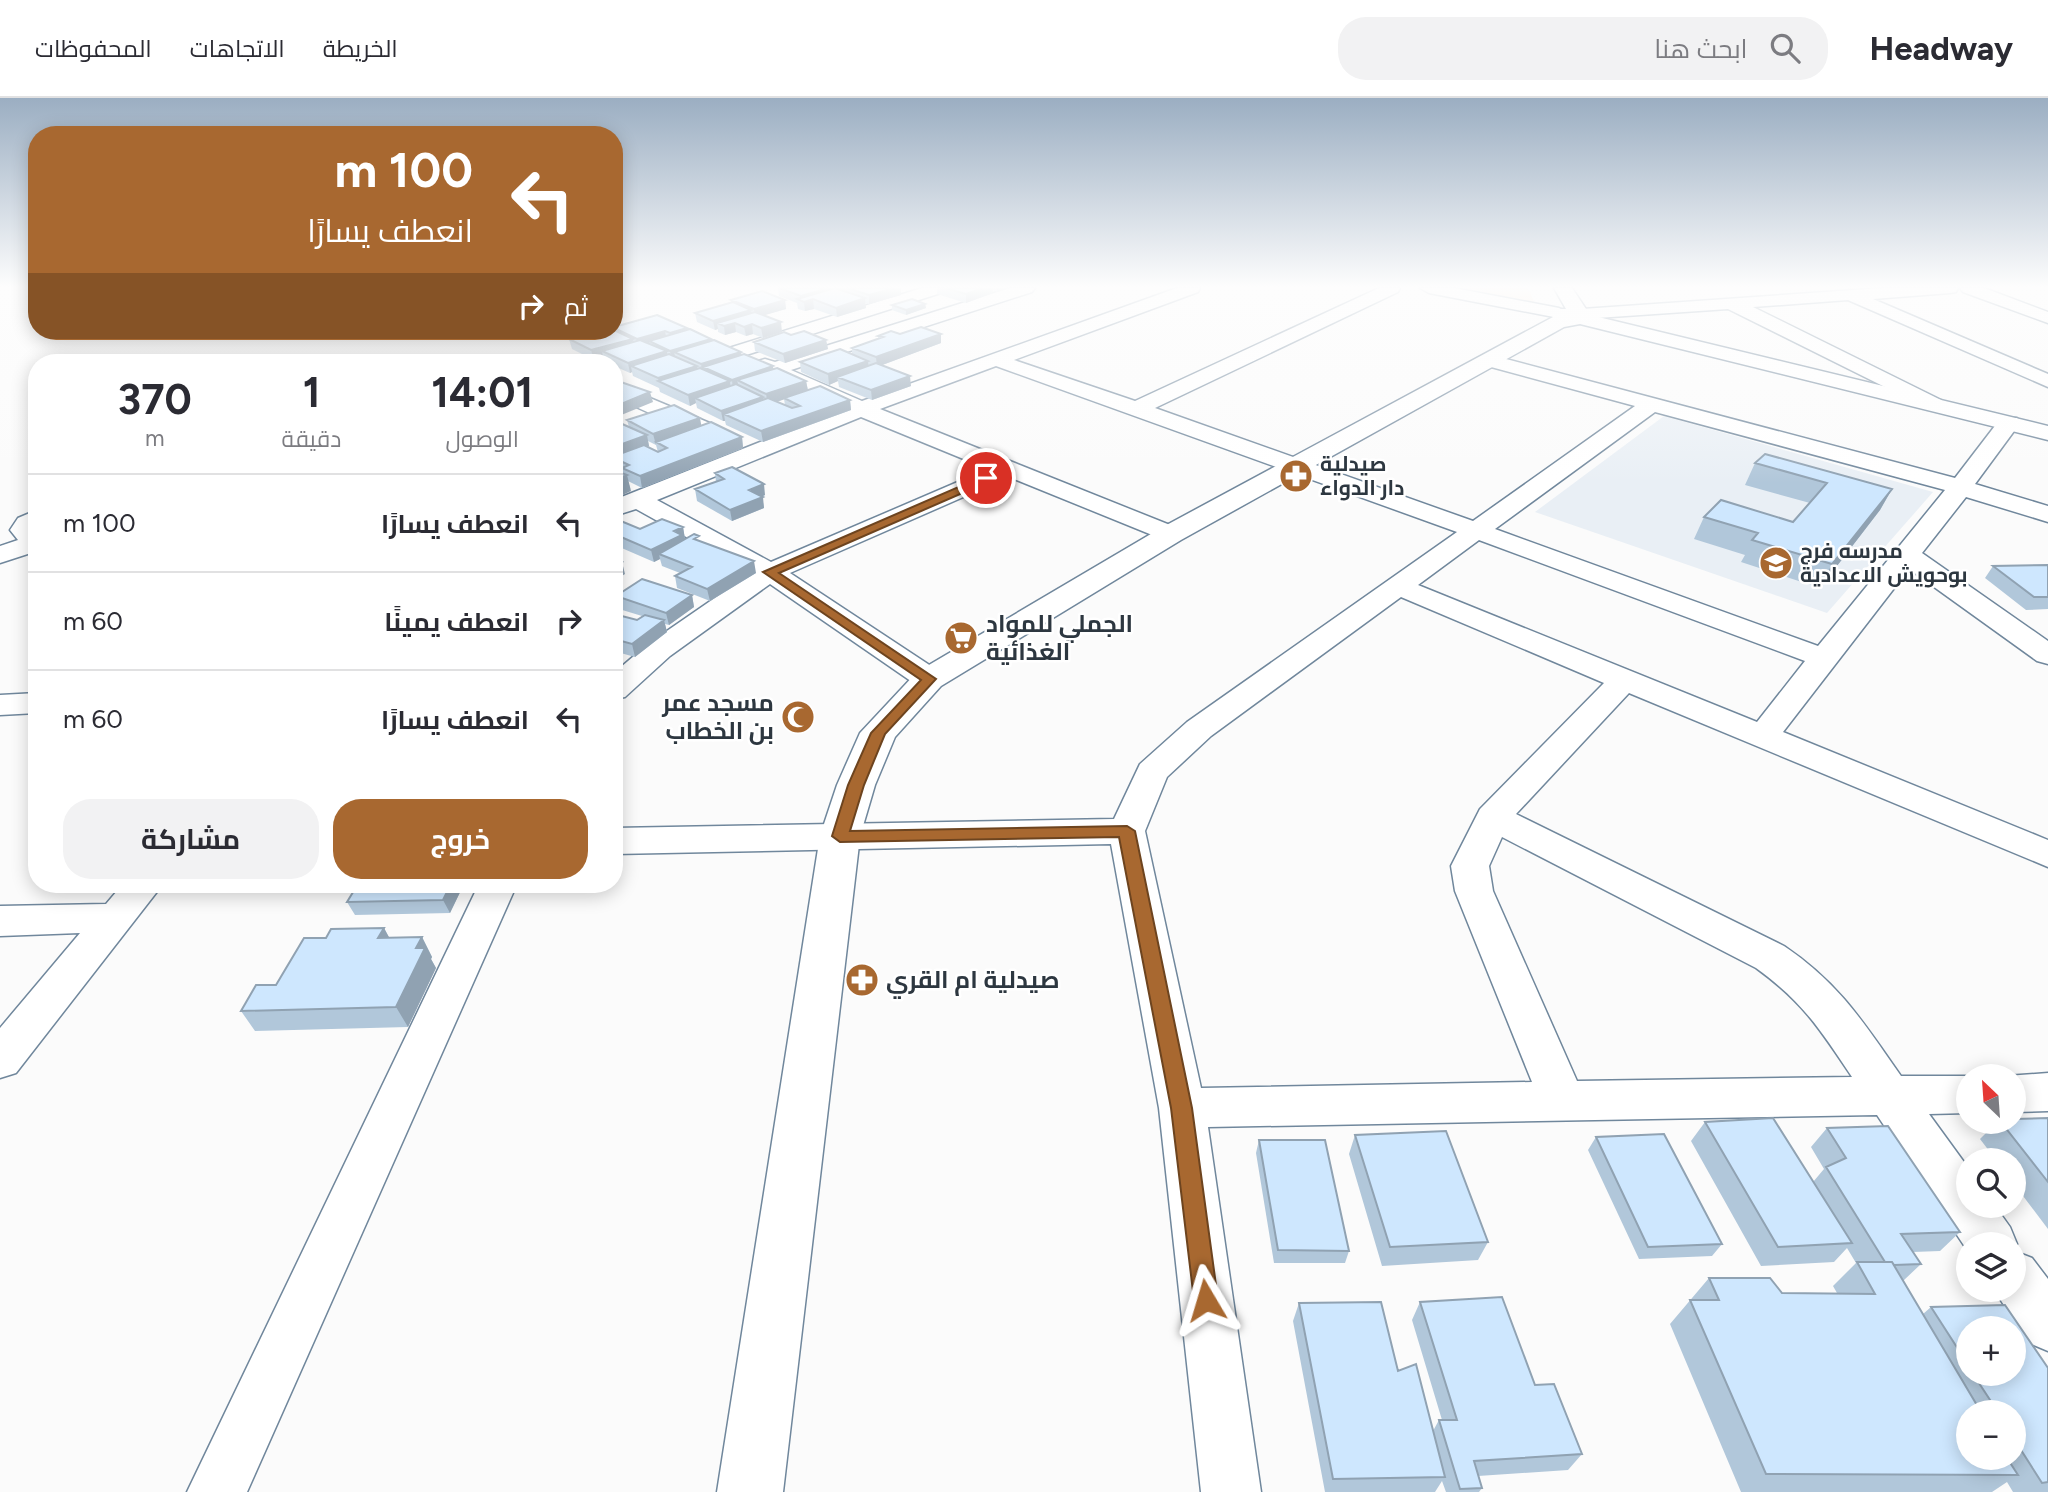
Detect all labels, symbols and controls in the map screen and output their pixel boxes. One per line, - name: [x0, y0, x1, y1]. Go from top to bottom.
- search box: [1338, 17, 1828, 80]
- icon: search: [1766, 29, 1804, 67]
- text: Headway: [1870, 29, 2013, 68]
- text: ابحث هنا: [1654, 33, 1748, 65]
- text: المحفوظات: [35, 34, 152, 63]
- text: الاتجاهات: [190, 34, 285, 63]
- text: الخريطة: [323, 34, 398, 63]
- text: 100 m: [334, 140, 473, 199]
- icon: left: [497, 154, 588, 245]
- text: انعطف يسارًا: [307, 212, 473, 250]
- icon: right: [512, 287, 550, 325]
- text: ثم: [564, 291, 588, 323]
- text: 1: [303, 367, 320, 418]
- text: 14:01: [431, 367, 533, 418]
- text: 370: [118, 374, 192, 425]
- text: m: [145, 424, 165, 452]
- text: دقيقة: [282, 425, 341, 453]
- text: الوصول: [446, 425, 519, 453]
- pin: [956, 448, 1016, 508]
- place label: صيدلية دار الدواء: [1320, 451, 1405, 501]
- pharmacy icon: صيدلية دار الدواء: [1277, 457, 1315, 495]
- icon: arrive: [967, 459, 1005, 497]
- icon: left: [550, 504, 588, 542]
- text: 100 m: [63, 507, 136, 539]
- text: انعطف يسارًا: [381, 508, 529, 540]
- place label: مدرسه فرج بوحويش الاعدادية: [1800, 538, 1968, 588]
- school or university icon: مدرسه فرج بوحويش الاعدادية: [1757, 544, 1795, 582]
- icon: right: [550, 602, 588, 640]
- text: 60 m: [63, 605, 123, 637]
- text: انعطف يمينًا: [384, 606, 529, 638]
- place label: الجملي للمواد الغذائية: [986, 609, 1133, 666]
- supermarket icon: الجملي للمواد الغذائية: [942, 619, 980, 657]
- place label: مسجد عمر بن الخطاب: [661, 688, 774, 745]
- mosque icon: مسجد عمر بن الخطاب: [779, 698, 817, 736]
- icon: left: [550, 700, 588, 738]
- text: 60 m: [63, 703, 123, 735]
- text: انعطف يسارًا: [381, 704, 529, 736]
- button: مشاركة: [63, 799, 319, 879]
- button: خروج: [333, 799, 588, 879]
- pharmacy icon: صيدلية ام القري: [843, 961, 881, 999]
- place label: صيدلية ام القري: [886, 965, 1059, 999]
- north arrow: [1956, 1064, 2026, 1134]
- map controls: [1956, 1064, 2026, 1470]
- button: search: [1956, 1148, 2026, 1218]
- button: layers: [1956, 1232, 2026, 1302]
- position arrow: [1169, 1263, 1243, 1337]
- button: +: [1956, 1316, 2026, 1386]
- button: −: [1956, 1400, 2026, 1470]

